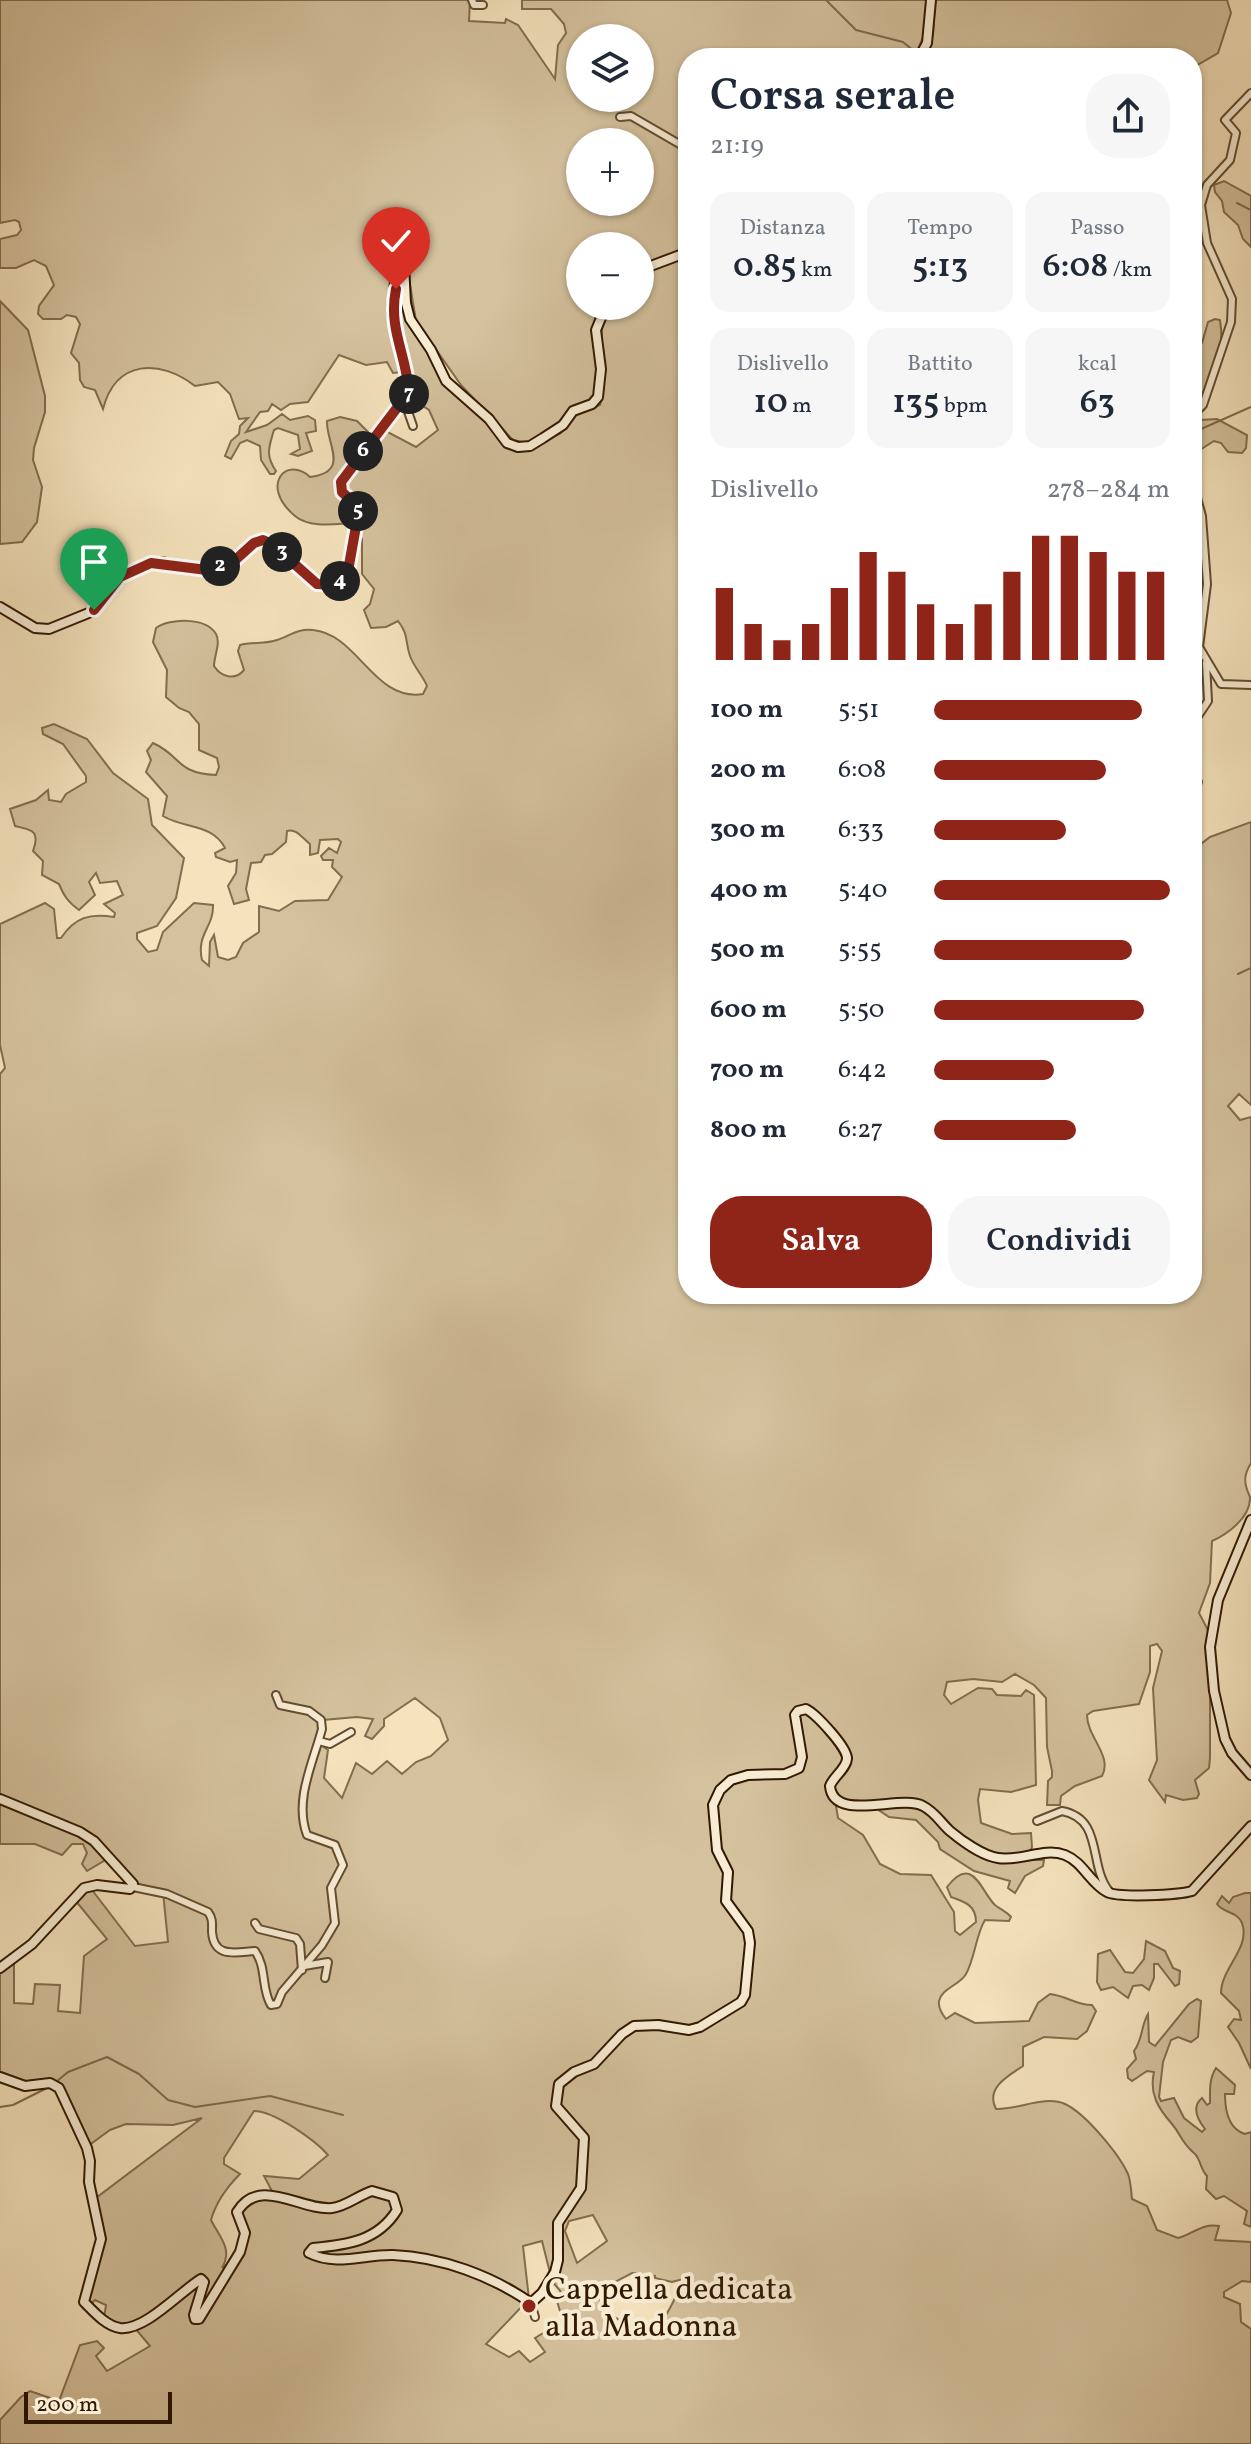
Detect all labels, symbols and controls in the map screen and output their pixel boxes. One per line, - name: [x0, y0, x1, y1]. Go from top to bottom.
- map controls: [566, 24, 654, 320]
- button: layers: [566, 24, 654, 112]
- text: Corsa serale: [710, 67, 955, 128]
- button: share: [1086, 74, 1170, 158]
- button: +: [566, 128, 654, 216]
- text: 21:19: [710, 128, 764, 164]
- pin: [362, 207, 430, 289]
- text: Distanza: [740, 213, 826, 244]
- text: Tempo: [907, 213, 973, 244]
- text: Passo: [1070, 213, 1124, 244]
- icon: check: [374, 219, 418, 263]
- button: −: [566, 232, 654, 320]
- text: 0.85: [733, 244, 797, 291]
- text: 5:13: [912, 244, 968, 291]
- text: 6:08: [1042, 244, 1108, 291]
- text: km: [797, 255, 832, 286]
- text: /km: [1108, 255, 1152, 286]
- text: Dislivello: [737, 349, 829, 380]
- text: Battito: [907, 349, 973, 380]
- text: kcal: [1078, 349, 1117, 380]
- pin: 7: [389, 374, 429, 414]
- text: 7: [404, 378, 414, 409]
- text: 10: [754, 380, 788, 427]
- text: 135: [892, 380, 939, 427]
- text: 63: [1080, 380, 1115, 427]
- text: m: [788, 391, 812, 422]
- text: bpm: [939, 391, 988, 422]
- pin: 6: [343, 431, 383, 471]
- text: 6: [357, 435, 369, 466]
- text: Dislivello: [710, 472, 819, 508]
- text: 278–284 m: [1047, 472, 1170, 508]
- pin: 5: [338, 491, 378, 531]
- text: 5: [353, 495, 363, 526]
- pin: [60, 528, 128, 610]
- pin: 3: [262, 532, 302, 572]
- text: 3: [276, 536, 288, 567]
- icon: arrive: [72, 540, 116, 584]
- pin: 2: [200, 546, 240, 586]
- text: 2: [214, 550, 226, 581]
- pin: 4: [320, 561, 360, 601]
- text: 4: [333, 565, 347, 596]
- text: 100 m: [710, 692, 783, 728]
- text: 5:51: [838, 692, 879, 728]
- text: 200 m: [710, 752, 786, 788]
- text: 6:08: [838, 752, 886, 788]
- text: 300 m: [710, 812, 786, 848]
- text: 6:33: [838, 812, 884, 848]
- text: 400 m: [710, 872, 788, 908]
- text: 5:40: [838, 872, 887, 908]
- text: 500 m: [710, 932, 785, 968]
- text: 5:55: [838, 932, 882, 968]
- text: 600 m: [710, 992, 787, 1028]
- text: 5:50: [838, 992, 884, 1028]
- text: 700 m: [710, 1052, 784, 1088]
- text: 6:42: [838, 1052, 887, 1088]
- text: 800 m: [710, 1112, 787, 1148]
- text: 6:27: [838, 1112, 883, 1148]
- button: Salva: [710, 1196, 932, 1288]
- button: Condividi: [948, 1196, 1170, 1288]
- place label: Cappella dedicata alla Madonna: [545, 2269, 793, 2350]
- marker: Cappella dedicata alla Madonna: [520, 2297, 538, 2315]
- scale bar: [24, 2388, 172, 2424]
- text: 200 m: [36, 2390, 98, 2421]

